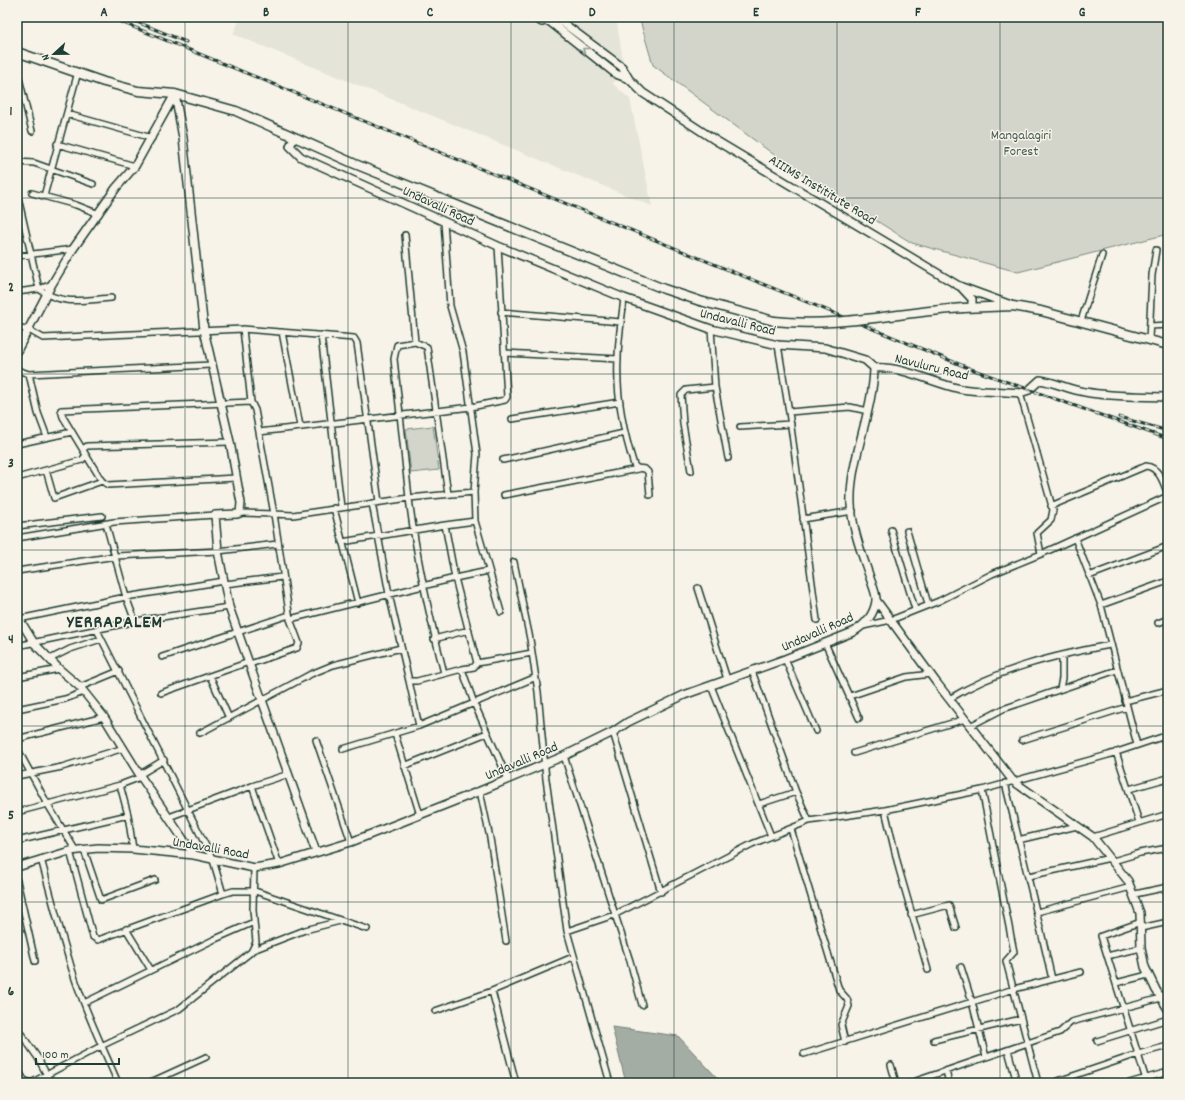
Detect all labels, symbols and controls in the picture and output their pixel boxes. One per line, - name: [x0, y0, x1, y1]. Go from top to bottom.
- text: A: [100, 4, 108, 23]
- text: B: [263, 4, 269, 23]
- text: C: [427, 4, 434, 23]
- text: D: [589, 4, 596, 23]
- text: E: [753, 4, 760, 23]
- text: F: [915, 4, 921, 23]
- text: G: [1079, 4, 1086, 23]
- north arrow: [34, 34, 74, 74]
- one-way arrow: [583, 48, 590, 55]
- text: N: [38, 51, 55, 63]
- text: 1: [10, 103, 13, 122]
- park label: Mangalagiri Forest: [991, 126, 1052, 162]
- street label: AIIIMS Instititute Road: [764, 151, 880, 231]
- street label: Undavalli Road: [399, 181, 477, 232]
- text: 2: [8, 279, 14, 298]
- street label: Undavalli Road: [698, 304, 777, 342]
- street label: Navuluru Road: [893, 349, 970, 387]
- text: 3: [8, 455, 14, 474]
- street label: Undavalli Road: [778, 608, 857, 658]
- district label: YERRAPALEM: [66, 611, 163, 636]
- text: 4: [8, 631, 14, 650]
- street label: Undavalli Road: [482, 738, 561, 786]
- text: 5: [8, 807, 14, 826]
- street label: Undavalli Road: [171, 832, 250, 866]
- text: 6: [8, 983, 15, 1002]
- scale bar: [36, 1040, 119, 1066]
- text: 100 m: [42, 1047, 69, 1064]

